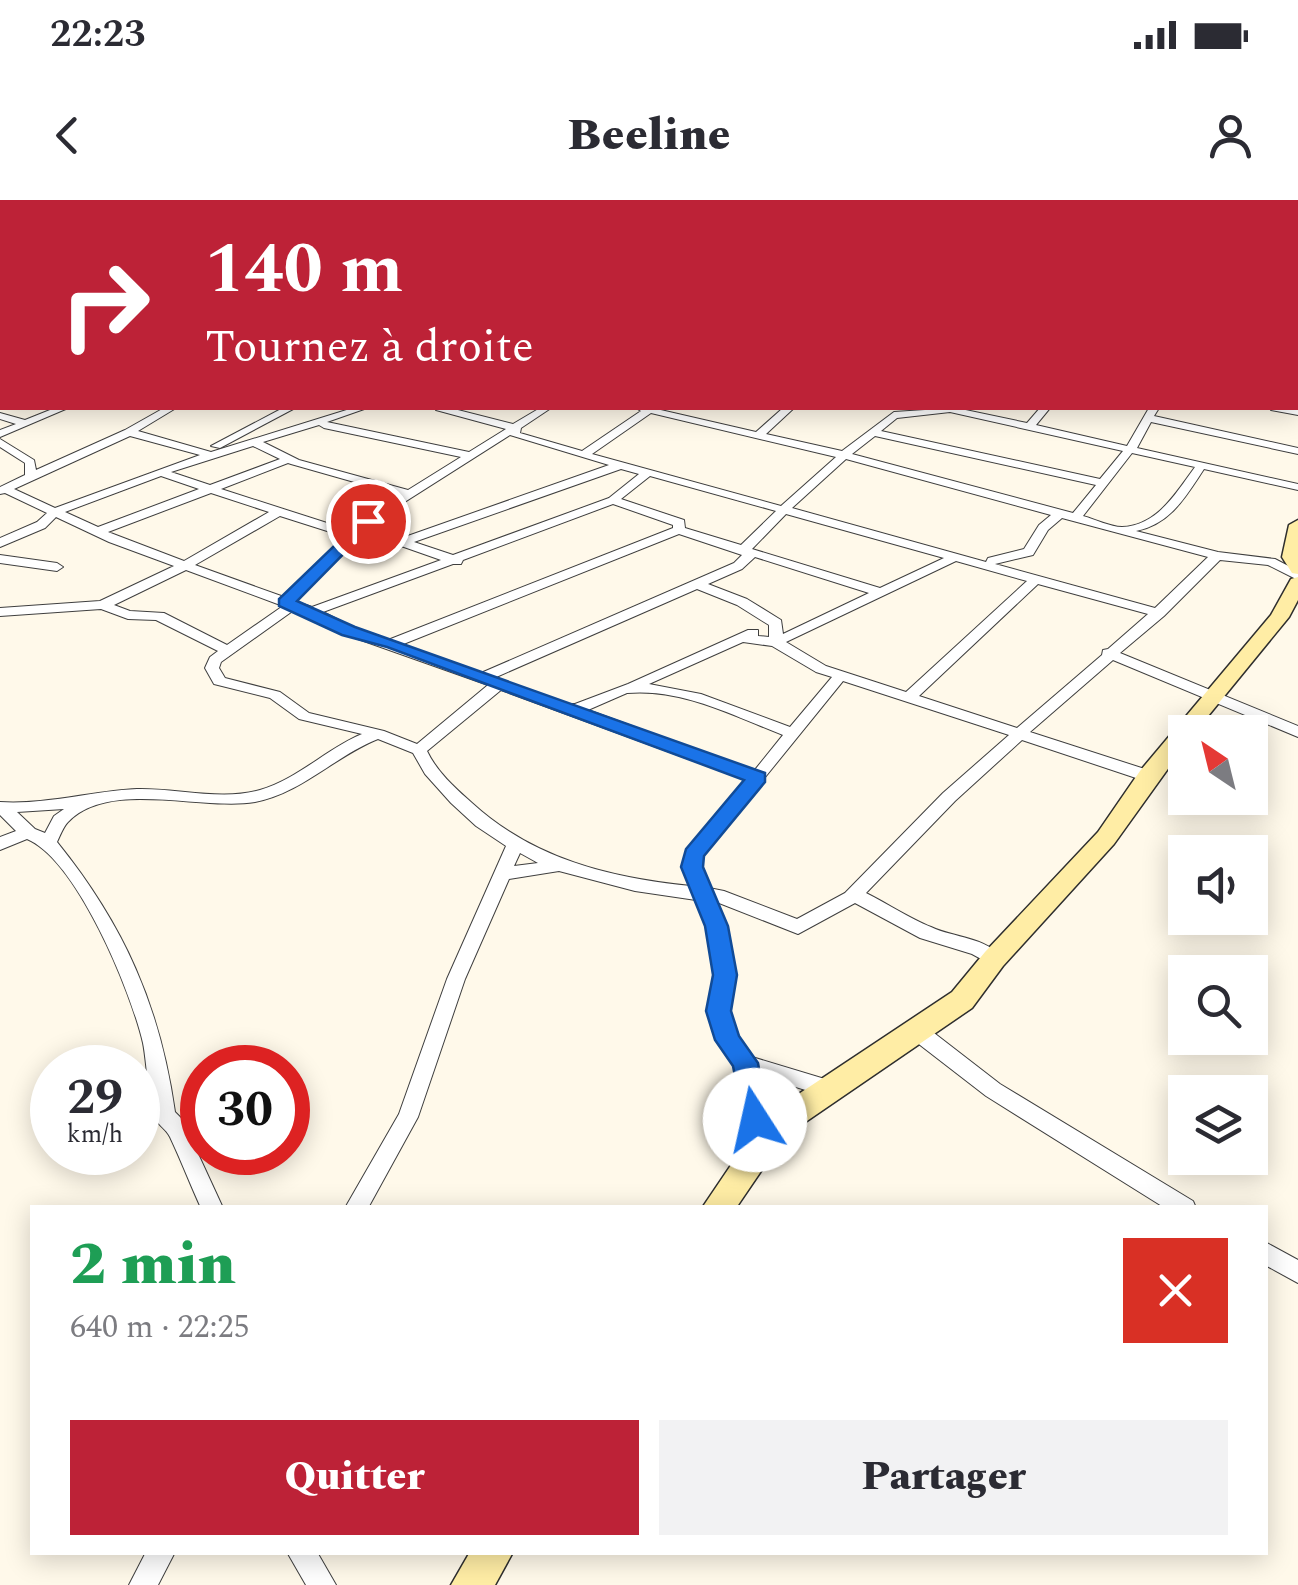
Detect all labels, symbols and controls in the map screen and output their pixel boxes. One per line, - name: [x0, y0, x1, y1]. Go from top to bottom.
- text: 22:23: [50, 6, 145, 64]
- text: Beeline: [568, 101, 730, 170]
- icon: back: [40, 108, 95, 163]
- icon: person: [1203, 108, 1258, 163]
- text: 140 m: [205, 217, 403, 323]
- icon: right: [40, 240, 170, 370]
- text: Tournez à droite: [205, 313, 534, 382]
- pin: [326, 479, 411, 564]
- icon: arrive: [341, 494, 396, 549]
- north arrow: [1168, 715, 1268, 815]
- map controls: [1168, 715, 1268, 1175]
- button: sound: [1168, 835, 1268, 935]
- button: search: [1168, 955, 1268, 1055]
- speed limit sign: 30: [180, 1045, 310, 1175]
- text: 29: [67, 1060, 123, 1136]
- position arrow: [703, 1068, 807, 1172]
- button: layers: [1168, 1075, 1268, 1175]
- text: km/h: [67, 1116, 123, 1154]
- text: 2 min: [70, 1219, 236, 1311]
- button: close: [1123, 1238, 1228, 1343]
- text: 640 m · 22:25: [70, 1303, 250, 1352]
- button: Quitter: [70, 1420, 639, 1535]
- button: Partager: [659, 1420, 1228, 1535]

